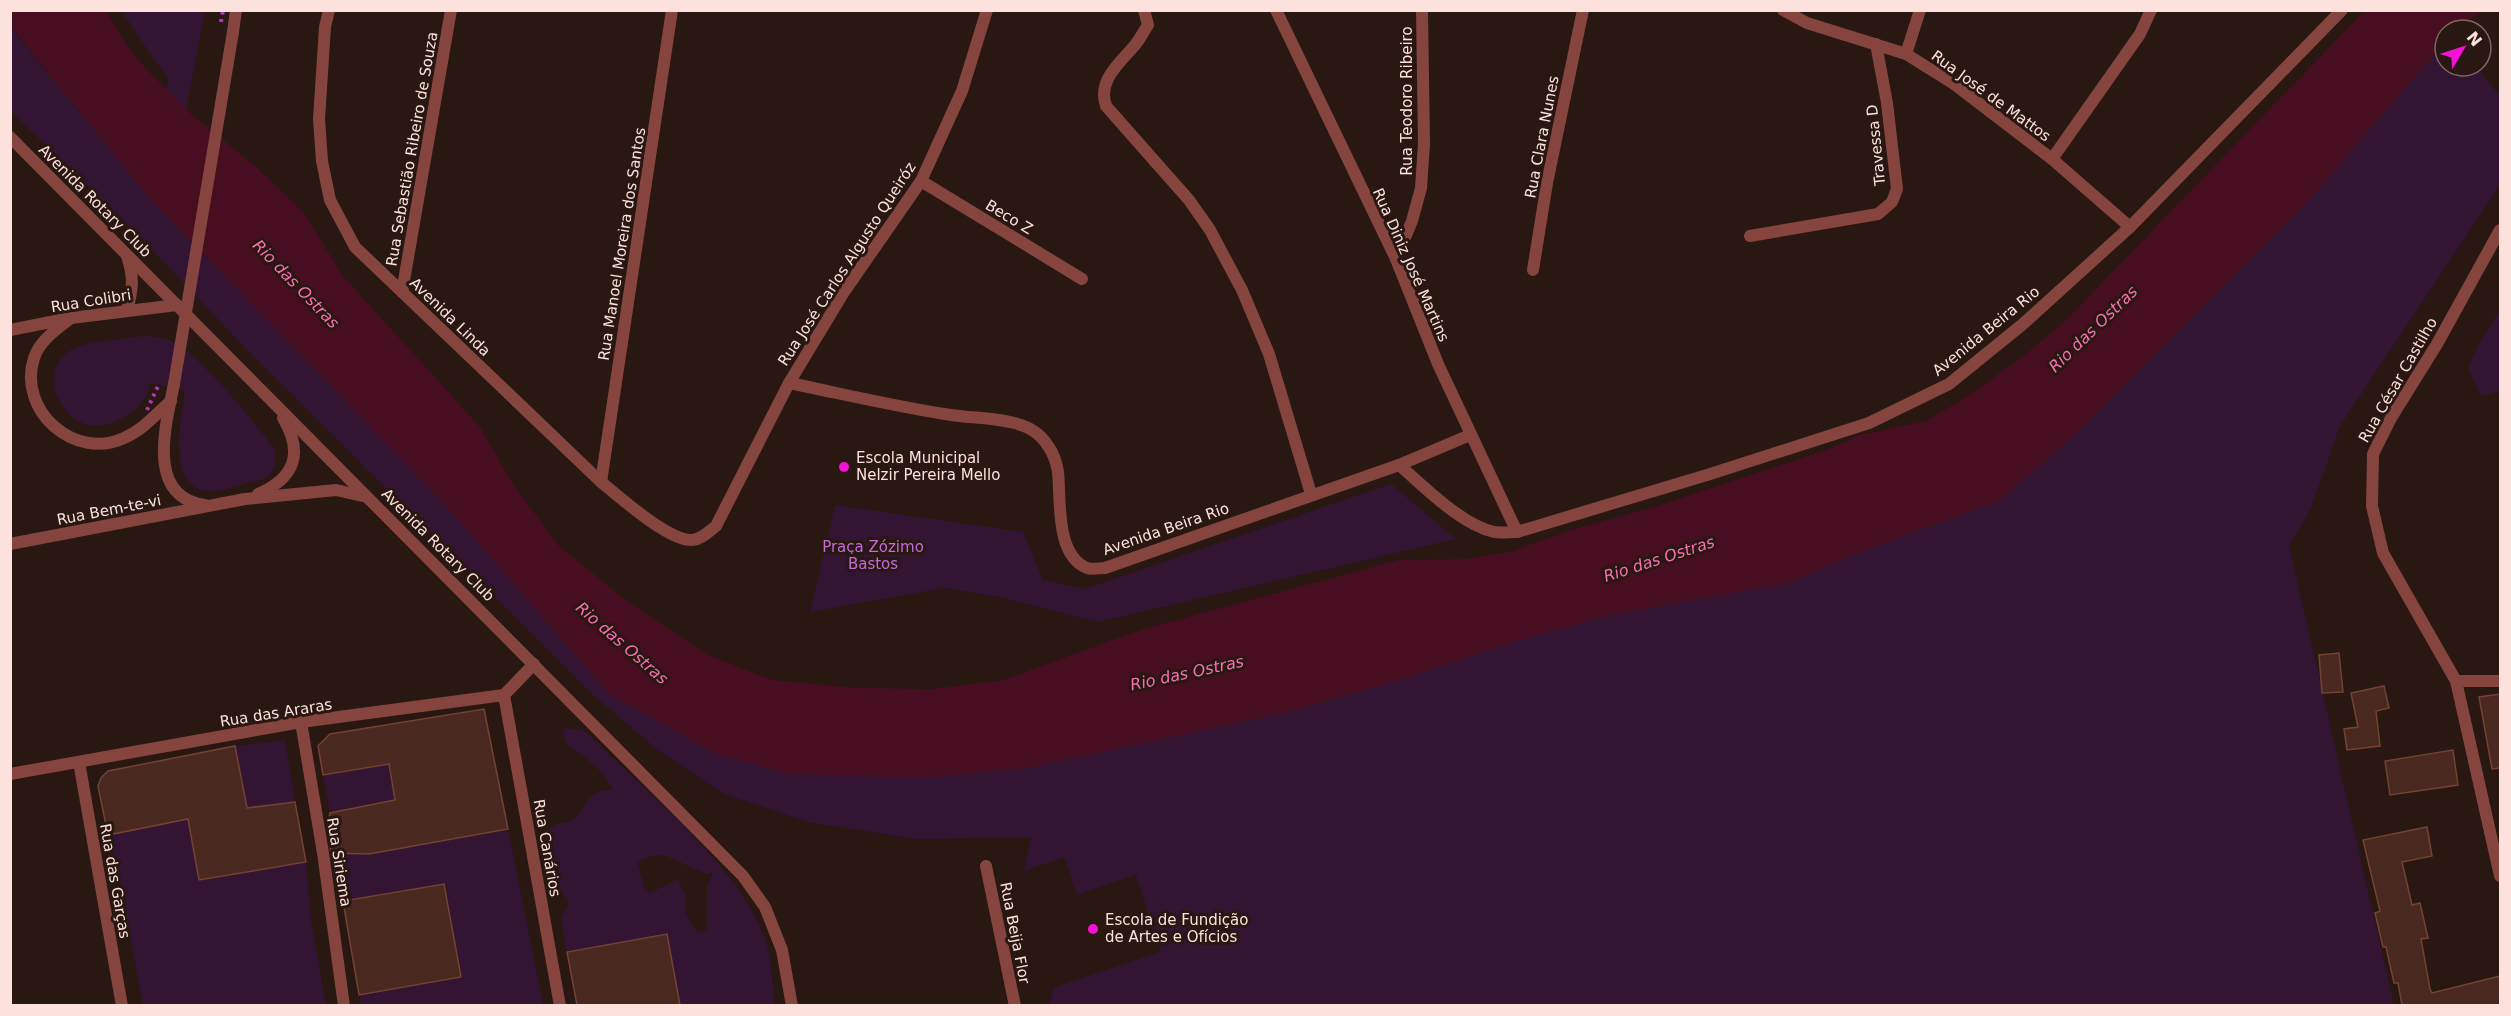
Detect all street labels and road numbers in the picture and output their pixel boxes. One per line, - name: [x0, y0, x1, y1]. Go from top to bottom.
- street label: Rua Teodoro Ribeiro: [1398, 26, 1416, 176]
- street label: Rua Sebastião Ribeiro de Souza: [382, 30, 442, 268]
- street label: Rua José de Mattos: [1928, 47, 2054, 145]
- street label: Rua Clara Nunes: [1521, 74, 1563, 200]
- street label: Travessa D: [1863, 104, 1889, 187]
- street label: Rua Manoel Moreira dos Santos: [595, 126, 649, 362]
- street label: Avenida Rotary Club: [35, 141, 155, 261]
- street label: Rua José Carlos Algusto Queiróz: [774, 159, 920, 369]
- street label: Rua Diniz José Martins: [1369, 185, 1453, 345]
- street label: Beco Z: [982, 196, 1036, 238]
- street label: Avenida Linda: [406, 274, 494, 360]
- street label: Avenida Beira Rio: [1929, 282, 2043, 380]
- street label: Rua Colibri: [50, 286, 132, 316]
- street label: Rua César Castilho: [2355, 314, 2441, 446]
- street label: Avenida Rotary Club: [378, 485, 498, 605]
- street label: Rua Bem-te-vi: [55, 491, 163, 529]
- street label: Avenida Beira Rio: [1101, 499, 1231, 559]
- street label: Rua das Araras: [219, 695, 334, 731]
- street label: Rua Canários: [530, 798, 564, 898]
- street label: Rua Siriema: [323, 816, 355, 908]
- street label: Rua das Garças: [96, 822, 134, 940]
- street label: Rua Beija Flor: [996, 881, 1034, 986]

